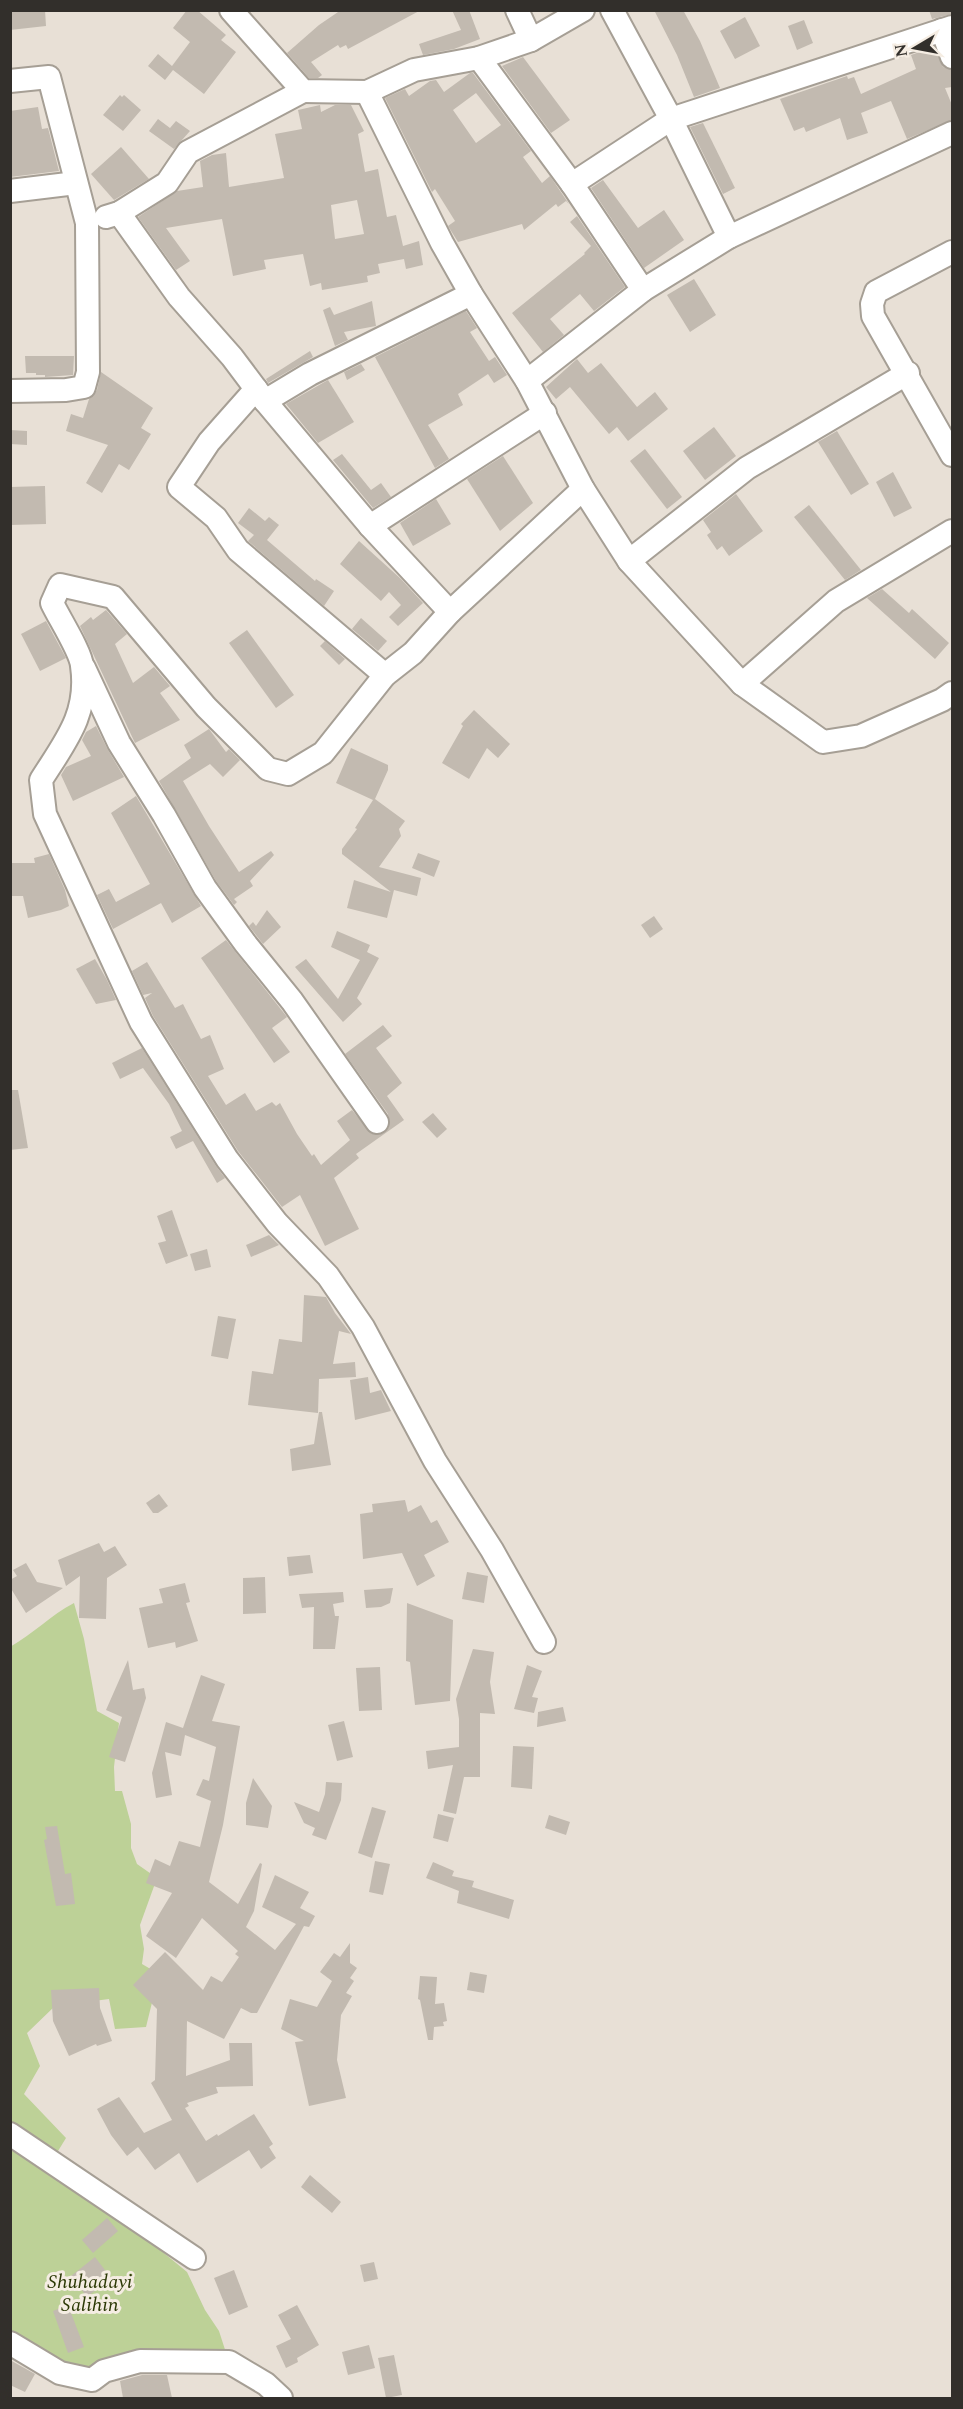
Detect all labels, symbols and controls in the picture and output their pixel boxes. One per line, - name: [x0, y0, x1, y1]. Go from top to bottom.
- north arrow: [885, 18, 945, 78]
- text: N: [888, 42, 914, 59]
- park label: Shuhadayi Salihin: [47, 2267, 133, 2320]

